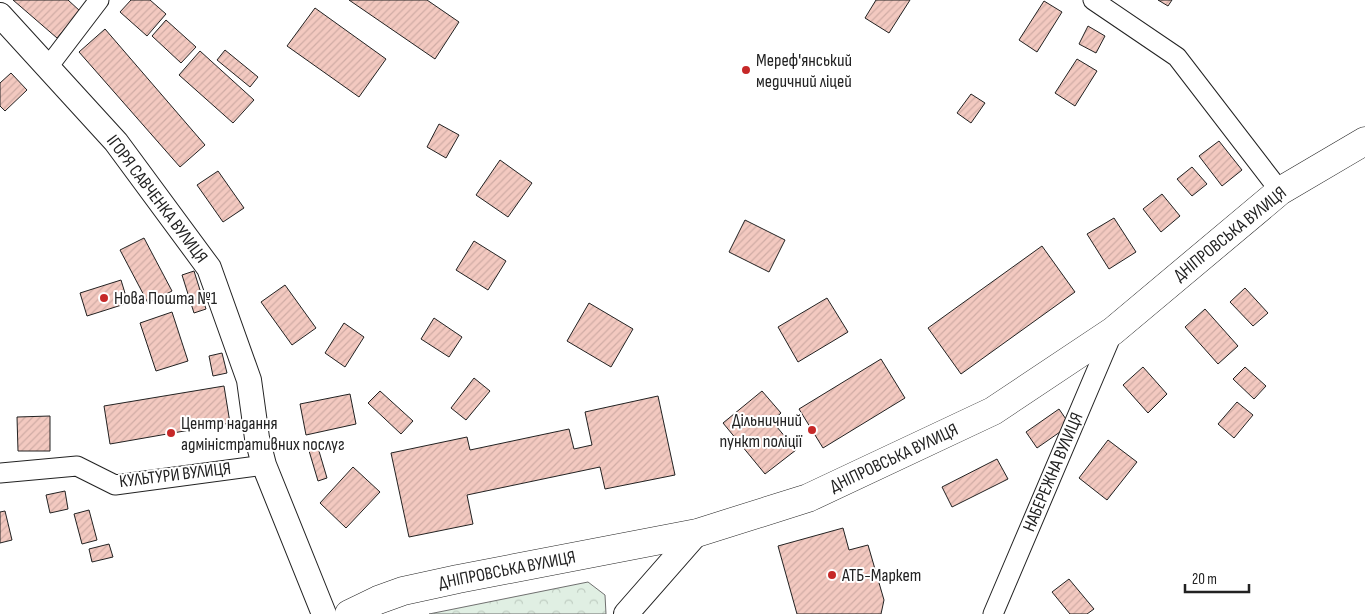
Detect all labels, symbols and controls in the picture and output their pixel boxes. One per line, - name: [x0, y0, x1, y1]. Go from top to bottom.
- place label: Мереф'янський медичний ліцей: [756, 50, 852, 92]
- marker: Мереф'янський медичний ліцей: [740, 64, 752, 76]
- street label: ІГОРЯ САВЧЕНКА ВУЛИЦЯ: [102, 131, 212, 267]
- street label: ДНІПРОВСЬКА ВУЛИЦЯ: [1169, 182, 1291, 286]
- place label: Нова Пошта №1: [114, 288, 218, 309]
- marker: Нова Пошта №1: [98, 292, 110, 304]
- street label: НАБЕРЕЖНА ВУЛИЦЯ: [1018, 409, 1088, 535]
- place label: Дільничний пункт поліції: [719, 410, 803, 452]
- place label: Центр надання адміністративних послуг: [181, 413, 345, 455]
- street label: ДНІПРОВСЬКА ВУЛИЦЯ: [827, 419, 961, 497]
- marker: Дільничний пункт поліції: [806, 424, 818, 436]
- marker: Центр надання адміністративних послуг: [165, 427, 177, 439]
- street label: КУЛЬТУРИ ВУЛИЦЯ: [118, 458, 232, 492]
- street label: ДНІПРОВСЬКА ВУЛИЦЯ: [437, 546, 577, 594]
- scale bar: [1185, 562, 1249, 594]
- place label: АТБ-Маркет: [841, 565, 921, 586]
- marker: АТБ-Маркет: [826, 569, 838, 581]
- text: 20 m: [1192, 570, 1217, 589]

